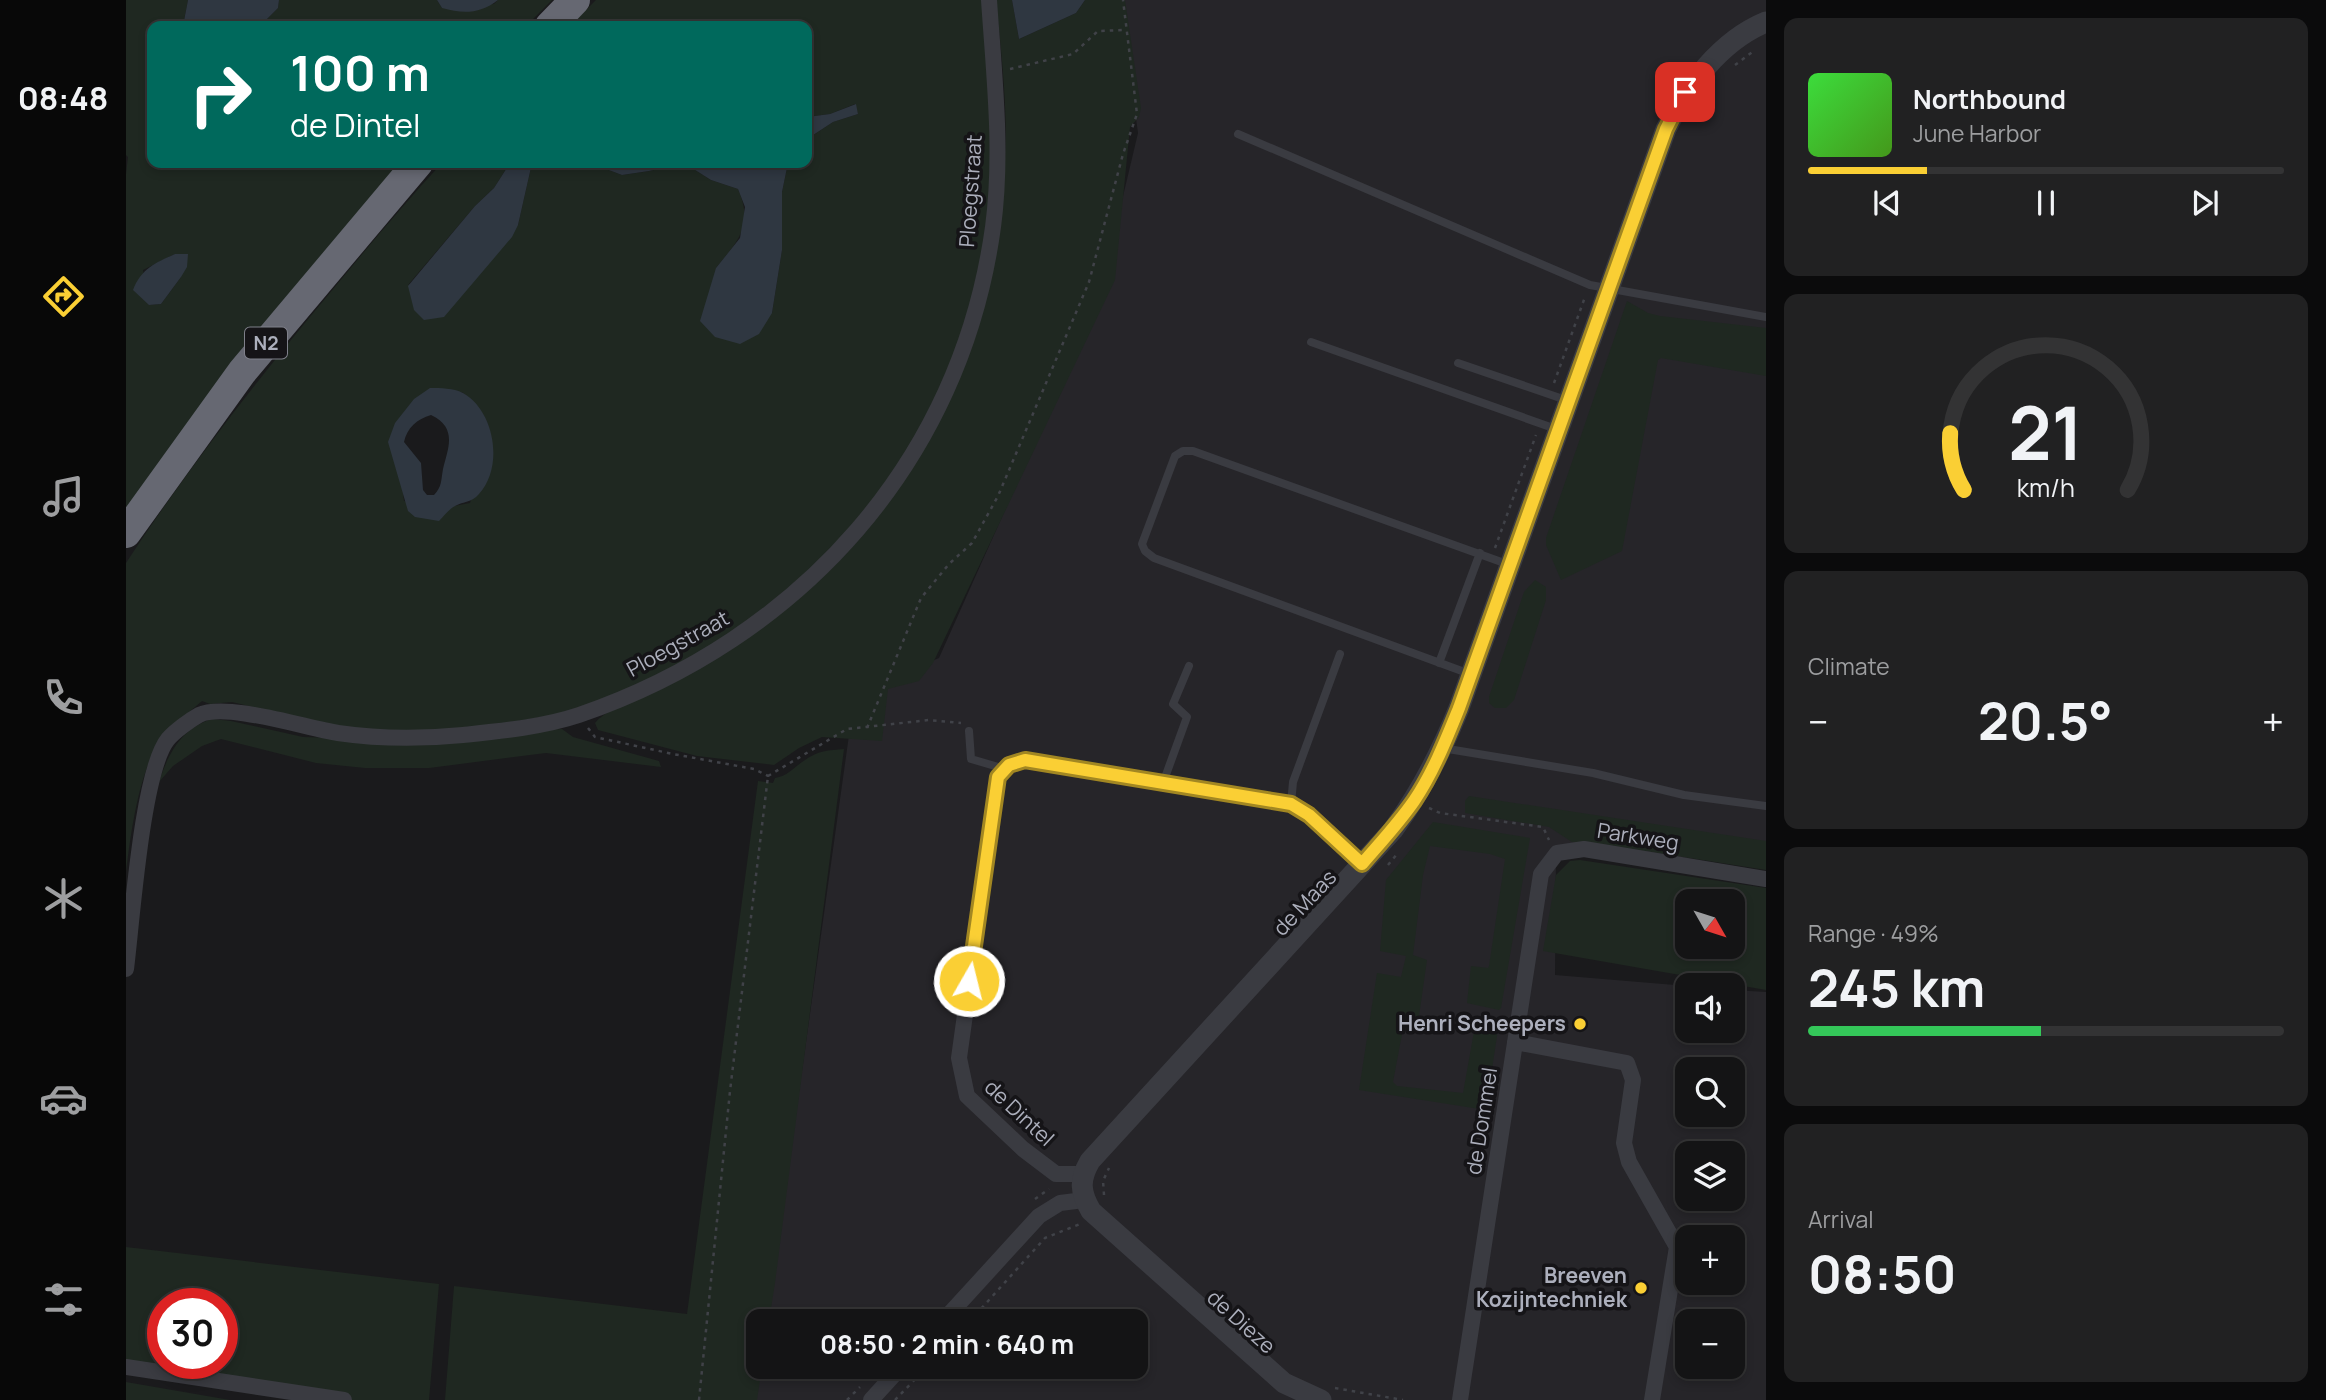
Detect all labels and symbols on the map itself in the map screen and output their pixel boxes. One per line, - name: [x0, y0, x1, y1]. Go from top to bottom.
- pin: [1655, 62, 1715, 122]
- street label: Ploegstraat: [952, 134, 988, 248]
- road number: N2: [245, 328, 287, 358]
- street label: Ploegstraat: [621, 603, 734, 683]
- street label: Parkweg: [1595, 816, 1681, 856]
- street label: de Maas: [1266, 863, 1342, 941]
- north arrow: [1675, 889, 1745, 959]
- position arrow: [932, 944, 1006, 1018]
- place label: Henri Scheepers: [1398, 1009, 1566, 1037]
- marker: Henri Scheepers: [1572, 1016, 1588, 1032]
- street label: de Dommel: [1459, 1065, 1503, 1176]
- street label: de Dintel: [979, 1073, 1061, 1152]
- place label: Breeven Kozijntechniek: [1476, 1261, 1628, 1313]
- marker: Breeven Kozijntechniek: [1633, 1280, 1649, 1296]
- street label: de Dieze: [1202, 1283, 1282, 1359]
- speed limit sign: 30: [147, 1288, 238, 1379]

